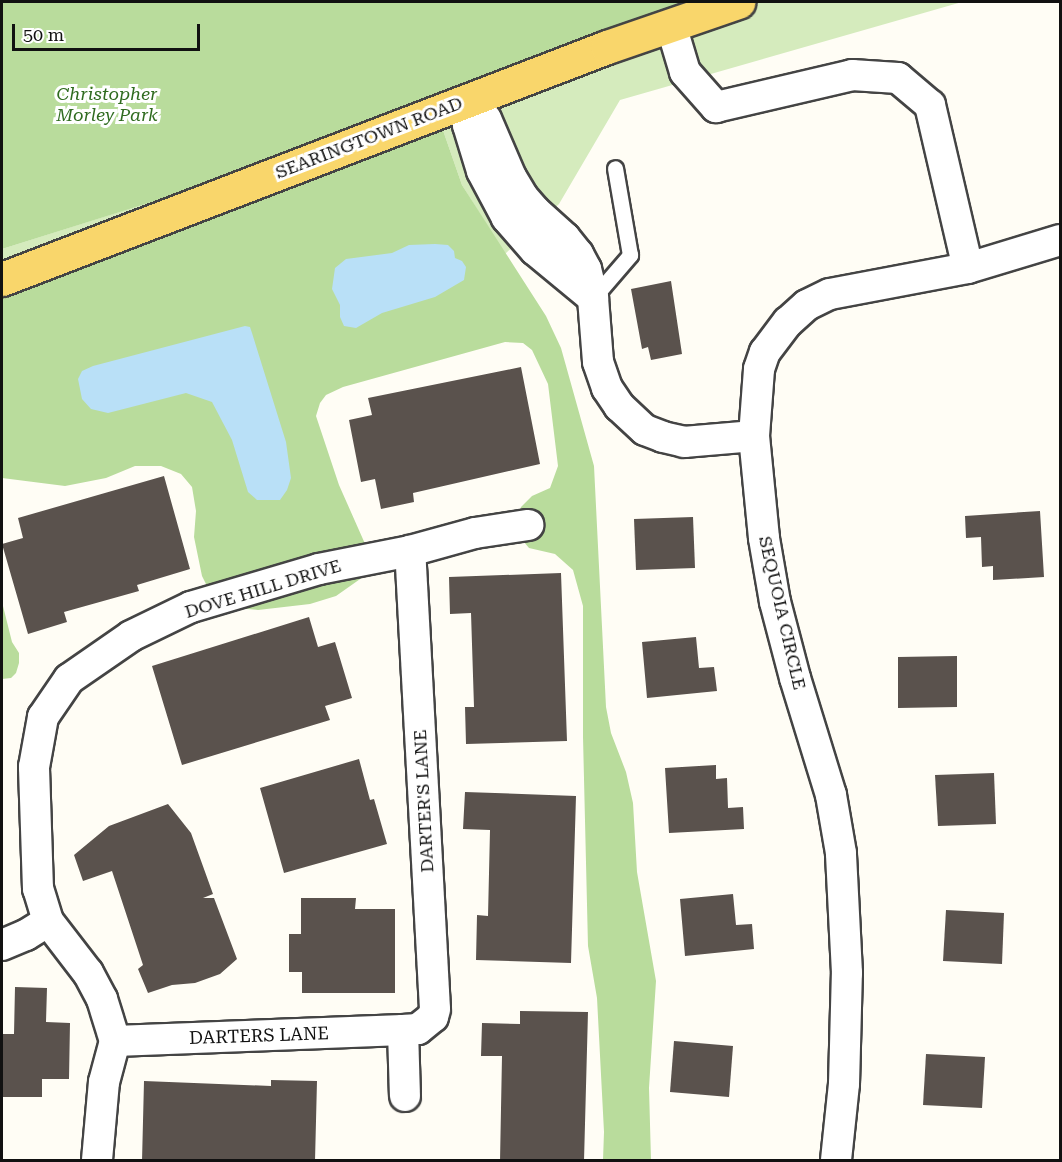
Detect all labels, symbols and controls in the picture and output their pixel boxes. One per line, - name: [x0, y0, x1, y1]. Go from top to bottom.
- scale bar: [15, 12, 202, 50]
- text: 50 m: [23, 24, 64, 45]
- park label: Christopher Morley Park: [56, 84, 158, 127]
- street label: SEARINGTOWN ROAD: [272, 92, 466, 184]
- street label: SEQUOIA CIRCLE: [754, 534, 810, 692]
- street label: DOVE HILL DRIVE: [182, 555, 344, 623]
- street label: DARTER'S LANE: [409, 729, 439, 873]
- street label: DARTERS LANE: [189, 1023, 329, 1049]

